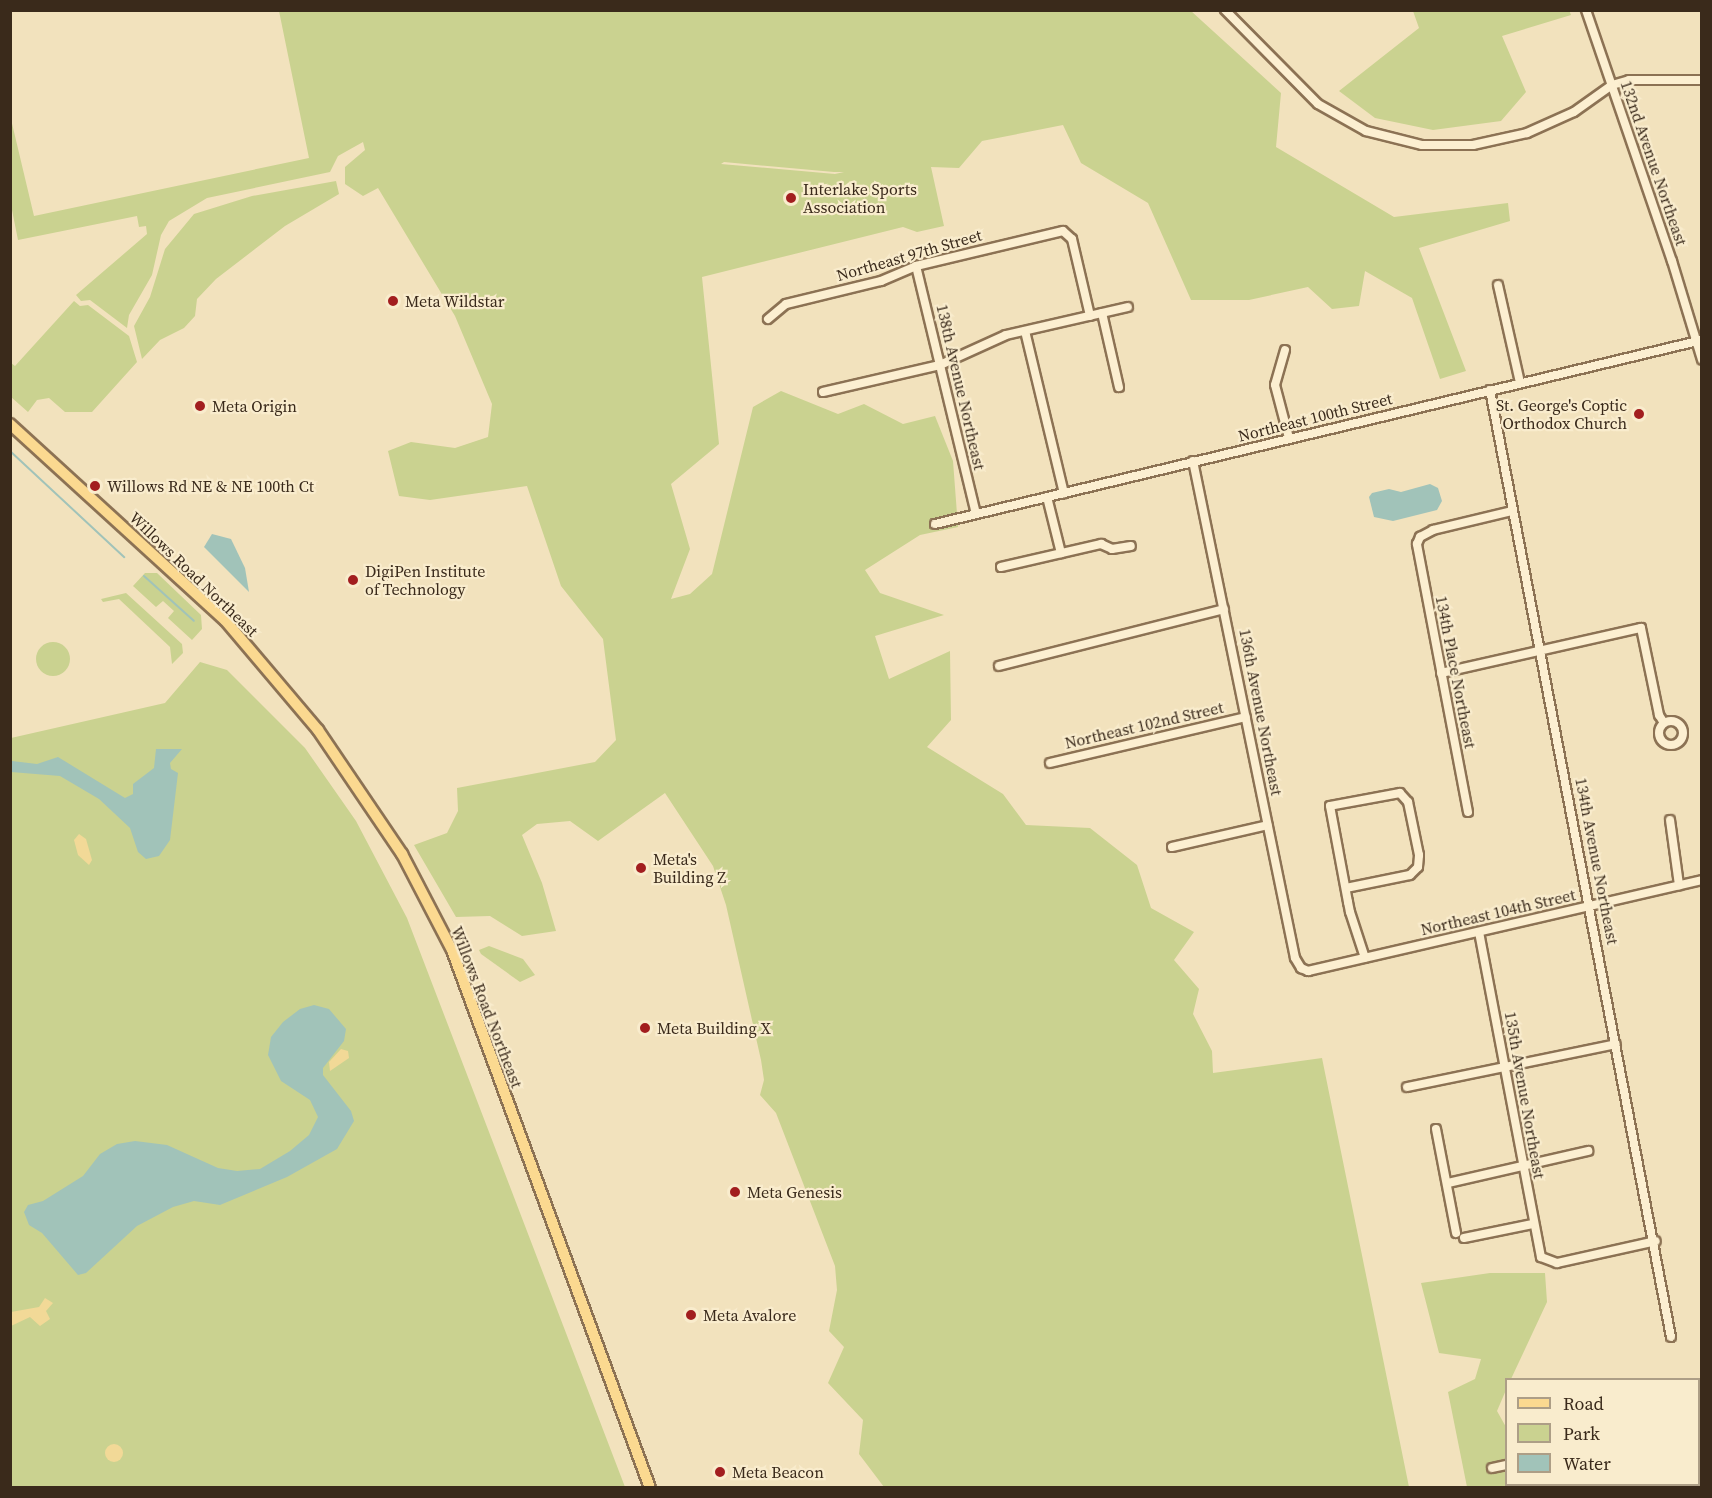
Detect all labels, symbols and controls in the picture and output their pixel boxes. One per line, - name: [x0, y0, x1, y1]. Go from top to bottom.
- street label: 132nd Avenue Northeast: [1617, 78, 1691, 248]
- place label: Interlake Sports Association: [803, 179, 917, 217]
- marker: Interlake Sports Association: [784, 191, 798, 205]
- street label: Northeast 97th Street: [834, 225, 984, 285]
- place label: Meta Wildstar: [405, 291, 505, 311]
- marker: Meta Wildstar: [386, 294, 400, 308]
- street label: 138th Avenue Northeast: [933, 302, 989, 472]
- street label: Northeast 100th Street: [1236, 389, 1394, 445]
- place label: St. George's Coptic Orthodox Church: [1496, 395, 1627, 433]
- place label: Meta Origin: [212, 396, 297, 416]
- marker: Meta Origin: [193, 399, 207, 413]
- marker: St. George's Coptic Orthodox Church: [1632, 407, 1646, 421]
- place label: Willows Rd NE & NE 100th Ct: [107, 476, 314, 496]
- marker: Willows Rd NE & NE 100th Ct: [88, 479, 102, 493]
- street label: Willows Road Northeast: [126, 508, 262, 640]
- place label: DigiPen Institute of Technology: [365, 561, 485, 599]
- marker: DigiPen Institute of Technology: [346, 573, 360, 587]
- street label: 134th Place Northeast: [1432, 594, 1480, 750]
- street label: 136th Avenue Northeast: [1235, 627, 1287, 797]
- street label: Northeast 102nd Street: [1063, 697, 1225, 753]
- street label: 134th Avenue Northeast: [1571, 776, 1623, 946]
- place label: Meta's Building Z: [653, 849, 726, 887]
- marker: Meta's Building Z: [634, 861, 648, 875]
- street label: Northeast 104th Street: [1419, 885, 1577, 939]
- street label: Willows Road Northeast: [447, 924, 527, 1090]
- street label: 135th Avenue Northeast: [1501, 1010, 1549, 1180]
- place label: Meta Building X: [657, 1018, 771, 1038]
- marker: Meta Building X: [638, 1021, 652, 1035]
- place label: Meta Genesis: [747, 1182, 842, 1202]
- marker: Meta Genesis: [728, 1185, 742, 1199]
- place label: Meta Avalore: [703, 1305, 796, 1325]
- marker: Meta Avalore: [684, 1308, 698, 1322]
- legend: [1505, 1378, 1700, 1486]
- text: Road: [1563, 1391, 1604, 1416]
- text: Park: [1563, 1421, 1600, 1446]
- text: Water: [1563, 1451, 1611, 1476]
- place label: Meta Beacon: [732, 1462, 824, 1482]
- marker: Meta Beacon: [713, 1465, 727, 1479]

